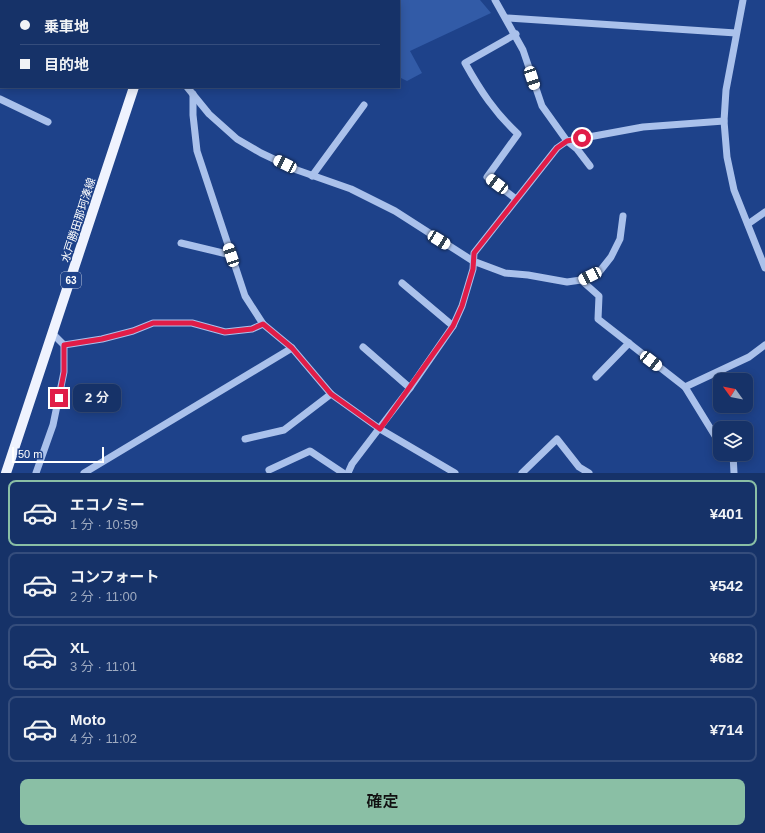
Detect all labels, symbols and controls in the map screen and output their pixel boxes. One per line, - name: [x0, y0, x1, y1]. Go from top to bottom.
- text: 乗車地: [44, 18, 89, 35]
- text: 目的地: [44, 56, 89, 73]
- car: [523, 65, 541, 91]
- route start: [573, 129, 591, 147]
- car: [272, 153, 298, 175]
- car: [484, 172, 510, 196]
- street label: 水戸勝田那珂湊線: [59, 176, 97, 264]
- car: [426, 229, 452, 251]
- car: [222, 242, 240, 268]
- car: [577, 265, 603, 287]
- road number: 63: [61, 272, 81, 288]
- car: [638, 349, 664, 373]
- north arrow: [713, 373, 753, 413]
- map controls: [713, 373, 753, 461]
- callout: 2 分: [73, 384, 121, 412]
- route end: [50, 389, 68, 407]
- text: 2 分: [85, 390, 109, 405]
- button: layers: [713, 421, 753, 461]
- scale bar: [12, 445, 104, 464]
- text: 50 m: [18, 448, 42, 460]
- icon: car: [22, 495, 58, 531]
- text: エコノミー: [70, 496, 145, 513]
- text: ¥401: [710, 505, 743, 522]
- text: 1 分 · 10:59: [70, 517, 138, 532]
- icon: car: [22, 567, 58, 603]
- text: コンフォート: [70, 568, 160, 585]
- text: ¥542: [710, 577, 743, 594]
- text: 2 分 · 11:00: [70, 589, 137, 604]
- icon: car: [22, 639, 58, 675]
- text: XL: [70, 639, 89, 656]
- text: ¥682: [710, 649, 743, 666]
- text: 3 分 · 11:01: [70, 659, 137, 674]
- icon: car: [22, 711, 58, 747]
- text: Moto: [70, 711, 106, 728]
- text: ¥714: [710, 721, 743, 738]
- text: 4 分 · 11:02: [70, 731, 137, 746]
- button: 確定: [20, 779, 745, 825]

